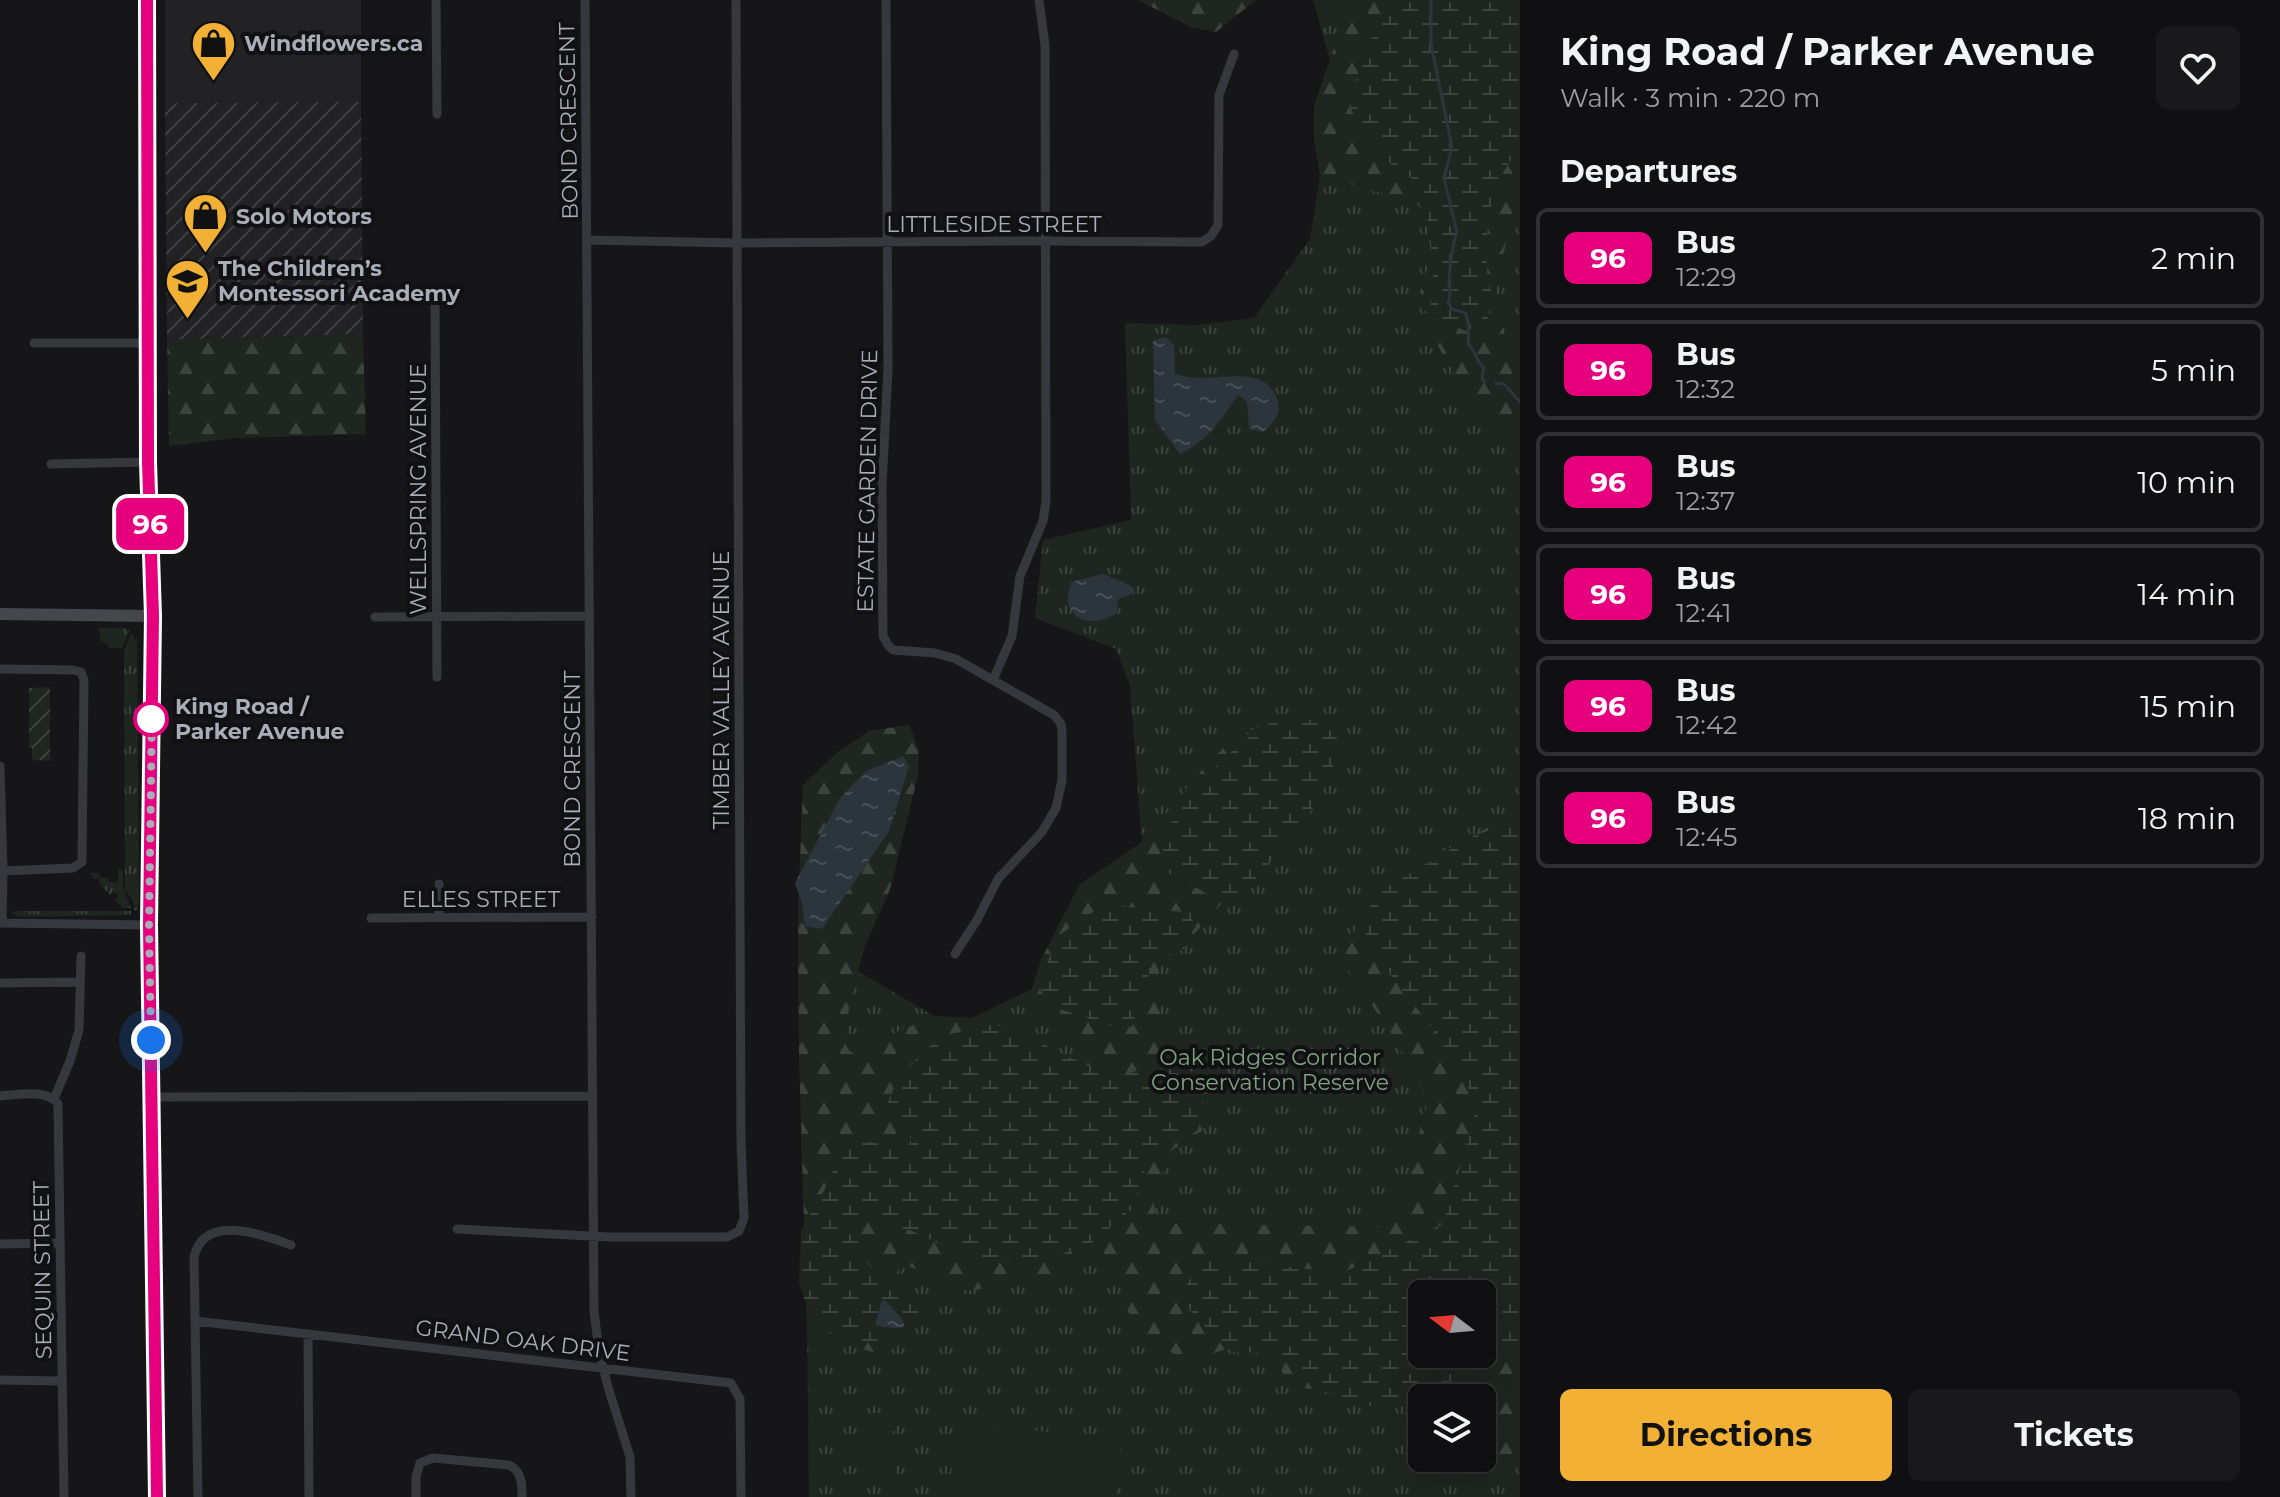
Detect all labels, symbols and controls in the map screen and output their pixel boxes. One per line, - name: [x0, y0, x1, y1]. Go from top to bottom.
- shop icon: Windflowers.ca: [189, 19, 237, 82]
- street label: BOND CRESCENT: [553, 22, 584, 220]
- button: heart: [2156, 26, 2240, 110]
- text: King Road / Parker Avenue: [1560, 28, 2095, 75]
- place label: Windflowers.ca: [244, 30, 423, 57]
- text: Walk · 3 min · 220 m: [1560, 82, 1820, 114]
- text: Departures: [1560, 153, 1737, 190]
- shop icon: Solo Motors: [181, 192, 229, 255]
- place label: Solo Motors: [236, 203, 372, 230]
- street label: LITTLESIDE STREET: [886, 211, 1102, 238]
- text: Bus: [1676, 224, 1736, 261]
- text: 2 min: [2151, 240, 2236, 277]
- text: 96: [1590, 241, 1626, 275]
- place label: The Children’s Montessori Academy: [218, 255, 461, 307]
- school or university icon: The Children’s Montessori Academy: [163, 257, 211, 320]
- text: 12:29: [1676, 261, 1736, 293]
- text: Bus: [1676, 336, 1736, 373]
- street label: ESTATE GARDEN DRIVE: [852, 349, 883, 613]
- text: 5 min: [2151, 352, 2236, 389]
- text: 96: [1590, 353, 1626, 387]
- street label: WELLSPRING AVENUE: [405, 363, 432, 615]
- text: 12:32: [1676, 373, 1735, 405]
- text: Bus: [1676, 448, 1736, 485]
- text: 10 min: [2137, 464, 2236, 501]
- text: 96: [1590, 465, 1626, 499]
- text: 12:37: [1676, 485, 1735, 517]
- line badge: 96: [114, 498, 186, 550]
- text: 96: [132, 507, 168, 541]
- street label: TIMBER VALLEY AVENUE: [708, 551, 735, 829]
- text: Bus: [1676, 560, 1736, 597]
- text: 14 min: [2137, 576, 2236, 613]
- text: 96: [1590, 577, 1626, 611]
- text: 12:41: [1676, 597, 1732, 629]
- street label: BOND CRESCENT: [559, 670, 586, 868]
- text: Bus: [1676, 672, 1736, 709]
- text: 15 min: [2140, 688, 2236, 725]
- text: 96: [1590, 689, 1626, 723]
- place label: King Road / Parker Avenue: [175, 693, 344, 745]
- marker: King Road / Parker Avenue: [134, 702, 168, 736]
- text: 12:42: [1676, 709, 1738, 741]
- text: Bus: [1676, 784, 1736, 821]
- text: 18 min: [2138, 800, 2236, 837]
- text: 96: [1590, 801, 1626, 835]
- text: 12:45: [1676, 821, 1738, 853]
- street label: ELLES STREET: [402, 886, 561, 913]
- your location: [131, 1020, 171, 1060]
- park label: Oak Ridges Corridor Conservation Reserve: [1151, 1044, 1389, 1096]
- street label: SEQUIN STREET: [27, 1180, 58, 1359]
- north arrow: [1408, 1280, 1496, 1368]
- map controls: [1408, 1280, 1496, 1472]
- street label: GRAND OAK DRIVE: [414, 1314, 632, 1367]
- button: layers: [1408, 1384, 1496, 1472]
- button: Directions: [1560, 1389, 1892, 1481]
- button: Tickets: [1908, 1389, 2240, 1481]

